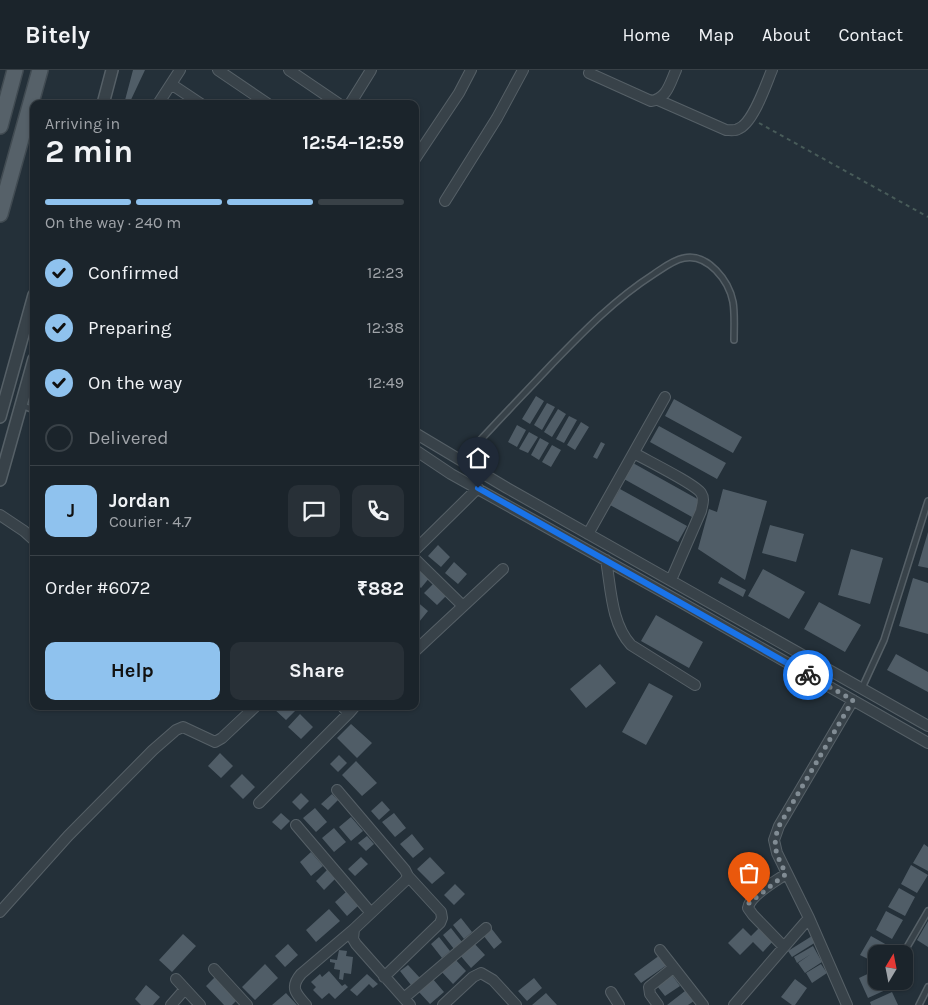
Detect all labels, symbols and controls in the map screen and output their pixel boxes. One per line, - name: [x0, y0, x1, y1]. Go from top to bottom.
- text: Bitely: [25, 21, 90, 49]
- text: Home: [622, 24, 670, 46]
- text: Map: [698, 24, 734, 46]
- text: About: [762, 24, 811, 46]
- text: Contact: [839, 24, 903, 46]
- text: Arriving in: [45, 114, 120, 133]
- text: 12:54–12:59: [302, 132, 404, 154]
- text: 2 min: [45, 133, 133, 170]
- text: On the way · 240 m: [45, 213, 181, 232]
- icon: check: [45, 259, 73, 287]
- text: Confirmed: [88, 262, 179, 284]
- text: 12:23: [367, 263, 404, 282]
- icon: check: [45, 314, 73, 342]
- text: Preparing: [88, 317, 171, 339]
- text: 12:38: [366, 318, 404, 337]
- icon: check: [45, 369, 73, 397]
- text: On the way: [88, 372, 182, 394]
- text: 12:49: [368, 373, 404, 392]
- text: Delivered: [88, 427, 168, 449]
- pin: [457, 437, 499, 488]
- icon: home: [464, 444, 492, 472]
- button: chat: [288, 485, 340, 537]
- button: phone: [352, 485, 404, 537]
- text: Jordan: [109, 490, 170, 512]
- text: J: [67, 500, 75, 522]
- text: Courier · 4.7: [109, 512, 192, 531]
- text: Order #6072: [45, 577, 151, 599]
- text: ₹882: [357, 578, 404, 600]
- button: Help: [45, 642, 220, 700]
- button: Share: [230, 642, 404, 700]
- courier: [783, 650, 833, 700]
- icon: bike: [794, 661, 822, 689]
- pin: [728, 852, 770, 903]
- icon: bag: [735, 859, 763, 887]
- north arrow: [868, 945, 912, 990]
- map controls: [868, 945, 913, 990]

